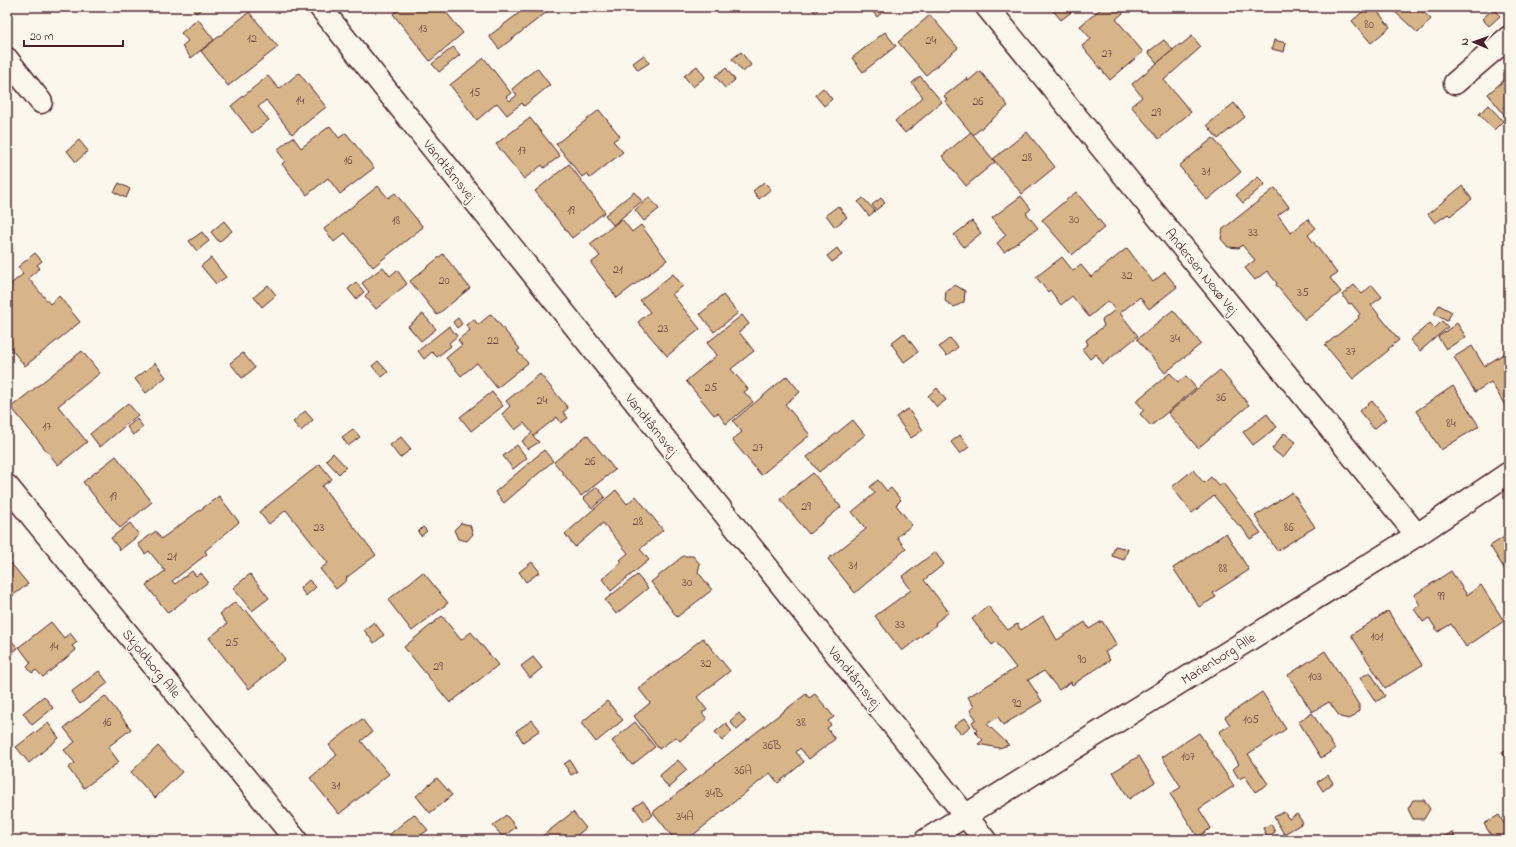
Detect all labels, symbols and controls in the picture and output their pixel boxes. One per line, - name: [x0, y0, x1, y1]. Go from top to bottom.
- house number: 80: [1364, 16, 1374, 34]
- house number: 13: [419, 20, 427, 38]
- scale bar: [24, 22, 123, 48]
- north arrow: [1454, 22, 1494, 62]
- text: 20 m: [30, 28, 53, 46]
- house number: 12: [247, 30, 257, 48]
- house number: 24: [926, 32, 937, 50]
- text: N: [1457, 38, 1473, 46]
- house number: 27: [1102, 45, 1113, 63]
- house number: 15: [470, 84, 480, 102]
- house number: 14: [296, 92, 304, 110]
- house number: 26: [972, 93, 984, 111]
- house number: 29: [1151, 104, 1161, 122]
- street label: Vandtårnsvej: [417, 135, 481, 207]
- house number: 17: [518, 142, 526, 160]
- house number: 28: [1022, 149, 1033, 167]
- house number: 16: [343, 152, 353, 170]
- house number: 31: [1202, 163, 1211, 181]
- house number: 19: [567, 202, 575, 220]
- house number: 30: [1069, 211, 1079, 229]
- house number: 18: [392, 212, 401, 230]
- street label: Andersen Nexø Vej: [1159, 224, 1243, 321]
- house number: 33: [1248, 224, 1258, 242]
- house number: 21: [613, 261, 623, 279]
- house number: 32: [1122, 267, 1132, 285]
- house number: 20: [438, 272, 450, 290]
- house number: 35: [1297, 284, 1309, 302]
- house number: 23: [658, 320, 669, 338]
- house number: 34: [1170, 330, 1180, 348]
- house number: 22: [487, 332, 499, 350]
- house number: 37: [1346, 343, 1356, 361]
- house number: 25: [705, 379, 718, 397]
- street label: Vandtårnsvej: [619, 389, 683, 461]
- house number: 36: [1216, 389, 1227, 407]
- house number: 24: [537, 392, 548, 410]
- house number: 84: [1446, 415, 1456, 433]
- house number: 17: [43, 418, 51, 436]
- house number: 27: [753, 439, 764, 457]
- house number: 26: [584, 453, 596, 471]
- house number: 19: [109, 488, 117, 506]
- house number: 29: [801, 498, 811, 516]
- house number: 28: [633, 513, 644, 531]
- house number: 23: [314, 519, 325, 537]
- house number: 86: [1284, 519, 1295, 537]
- house number: 21: [167, 548, 177, 566]
- house number: 31: [849, 557, 858, 575]
- house number: 88: [1218, 560, 1228, 578]
- house number: 30: [682, 574, 692, 592]
- house number: 99: [1437, 588, 1445, 606]
- house number: 33: [895, 616, 905, 634]
- street label: Skjoldborg Alle: [116, 625, 186, 704]
- street label: Marienborg Alle: [1177, 628, 1261, 691]
- house number: 101: [1371, 628, 1384, 646]
- house number: 25: [226, 634, 239, 652]
- house number: 14: [50, 638, 58, 656]
- street label: Vandtårnsvej: [822, 642, 886, 714]
- house number: 90: [1078, 651, 1086, 669]
- house number: 32: [701, 655, 711, 673]
- house number: 29: [433, 658, 443, 676]
- house number: 103: [1308, 668, 1322, 686]
- house number: 92: [1012, 695, 1022, 713]
- house number: 105: [1243, 711, 1259, 729]
- house number: 16: [102, 714, 112, 732]
- house number: 38: [796, 714, 806, 732]
- house number: 36B: [763, 737, 781, 755]
- house number: 107: [1181, 748, 1195, 766]
- house number: 36A: [734, 762, 752, 780]
- house number: 31: [332, 777, 341, 795]
- house number: 34B: [705, 785, 723, 803]
- house number: 34A: [676, 808, 694, 826]

